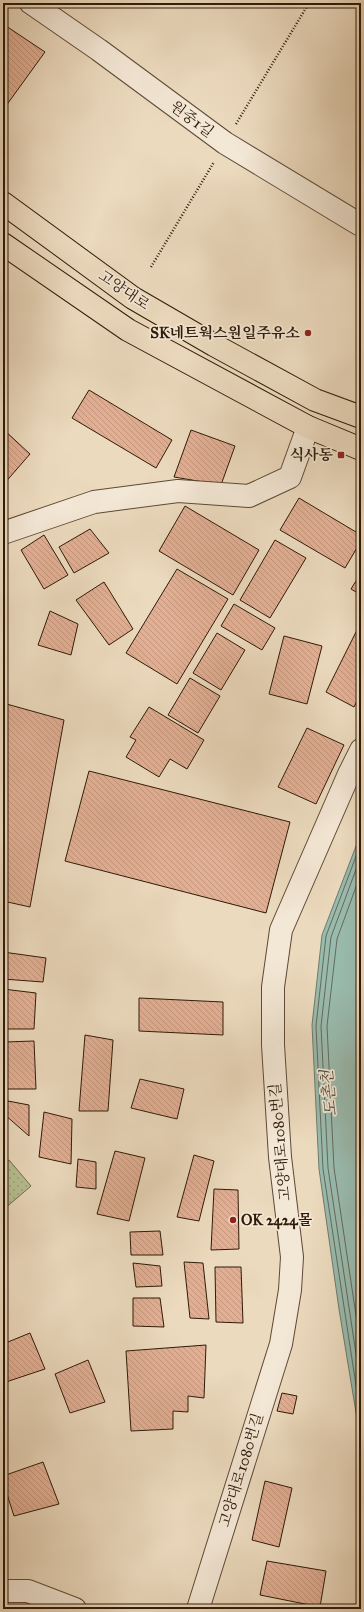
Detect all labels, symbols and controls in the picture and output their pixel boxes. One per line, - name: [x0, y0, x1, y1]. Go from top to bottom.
- street label: 원중1길: [167, 97, 217, 141]
- street label: 고양대로: [95, 266, 153, 314]
- place label: SK네트웍스원일주유소: [150, 324, 301, 342]
- marker: SK네트웍스원일주유소: [303, 328, 313, 338]
- place label: 식사동: [290, 446, 333, 464]
- marker: 식사동: [336, 450, 346, 460]
- water label: 도촌천: [316, 1067, 340, 1117]
- street label: 고양대로1080번길: [266, 1082, 294, 1202]
- place label: OK 2424몰: [241, 1211, 313, 1230]
- marker: OK 2424몰: [228, 1215, 238, 1225]
- street label: 고양대로1080번길: [215, 1411, 267, 1529]

